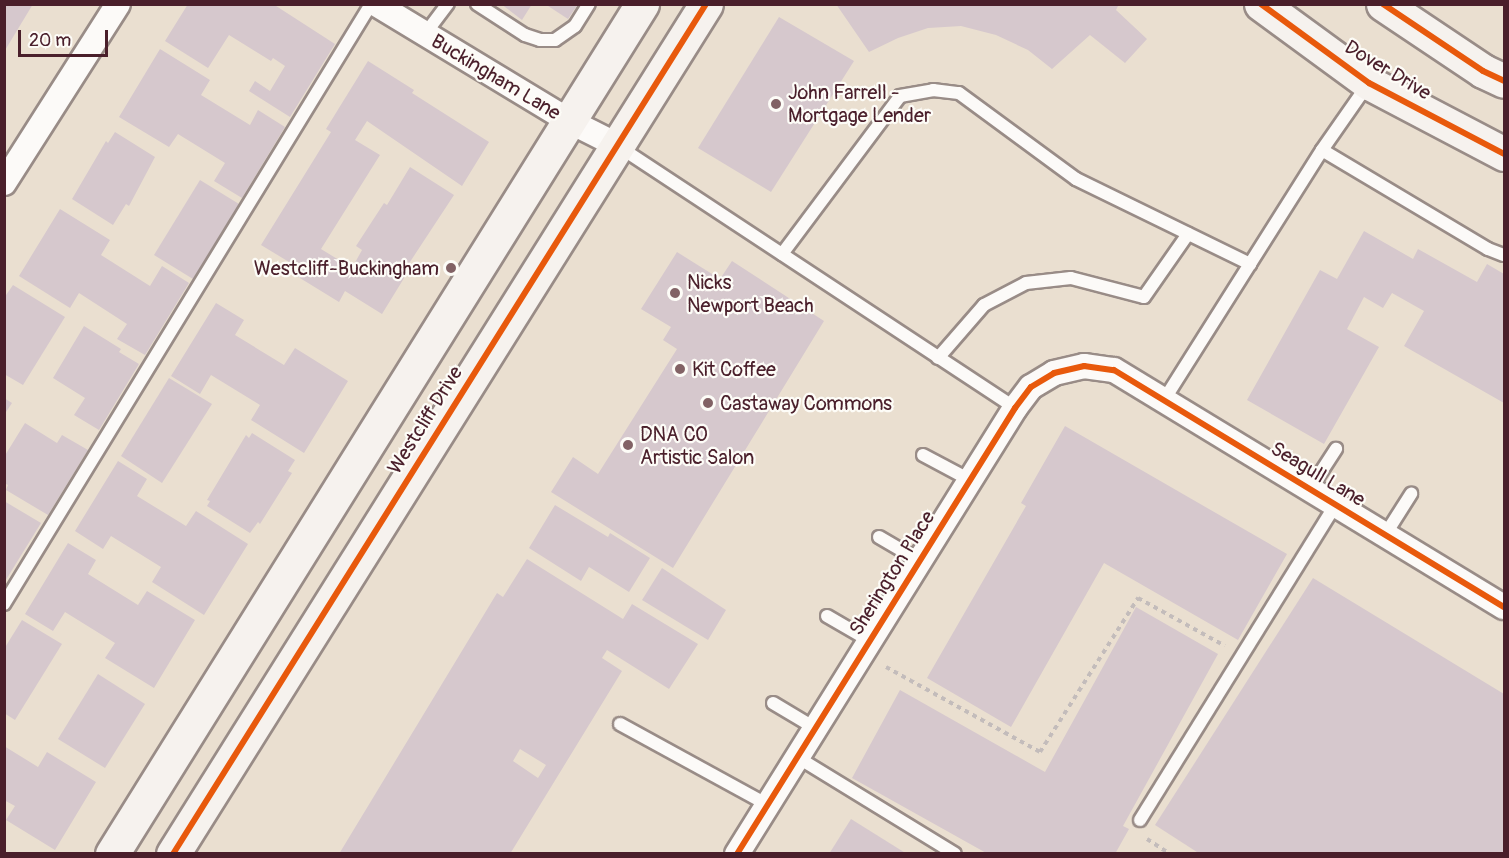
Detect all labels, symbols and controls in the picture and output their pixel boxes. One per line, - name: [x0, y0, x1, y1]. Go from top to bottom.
- scale bar: [21, 18, 111, 56]
- text: 20 m: [29, 29, 71, 52]
- street label: Buckingham Lane: [427, 29, 565, 125]
- street label: Dover Drive: [1341, 35, 1435, 105]
- place label: John Farrell - Mortgage Lender: [788, 80, 931, 127]
- marker: John Farrell - Mortgage Lender: [769, 97, 783, 111]
- place label: Westcliff-Buckingham: [254, 256, 439, 280]
- marker: Westcliff-Buckingham: [444, 261, 458, 275]
- place label: Nicks Newport Beach: [687, 270, 814, 317]
- marker: Nicks Newport Beach: [668, 286, 682, 300]
- place label: Kit Coffee: [692, 357, 776, 381]
- street label: Westcliff Drive: [382, 362, 468, 478]
- marker: Kit Coffee: [673, 362, 687, 376]
- place label: Castaway Commons: [720, 391, 892, 415]
- marker: Castaway Commons: [701, 396, 715, 410]
- place label: DNA CO Artistic Salon: [640, 422, 754, 469]
- street label: Seagull Lane: [1266, 436, 1370, 512]
- marker: DNA CO Artistic Salon: [621, 438, 635, 452]
- street label: Sherington Place: [844, 506, 940, 640]

